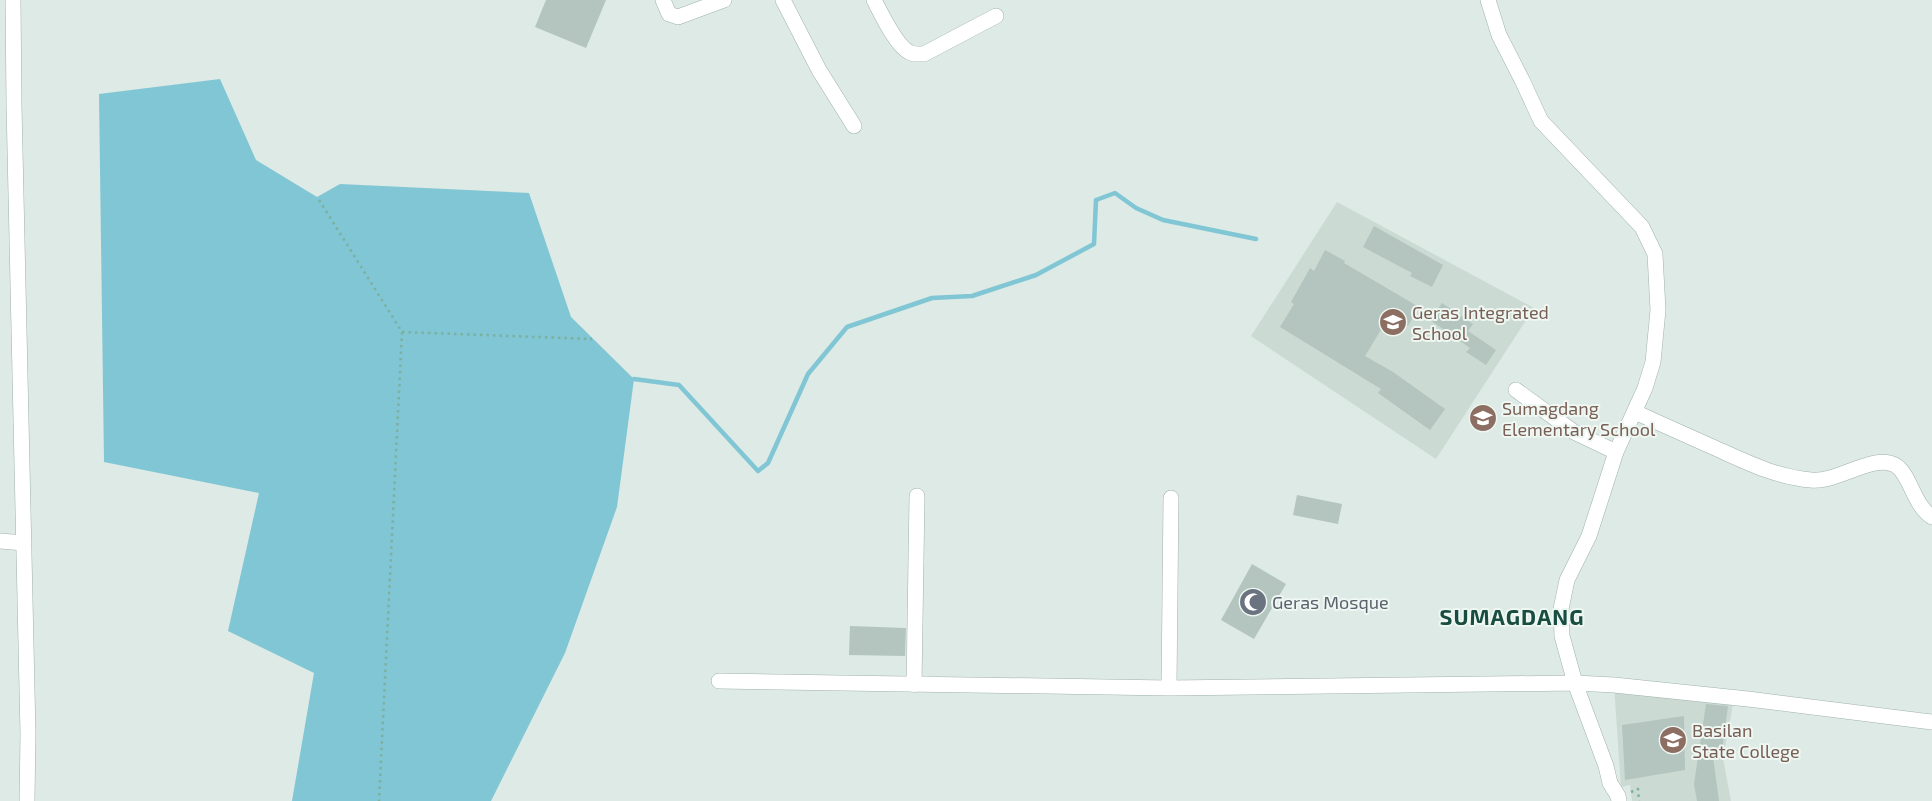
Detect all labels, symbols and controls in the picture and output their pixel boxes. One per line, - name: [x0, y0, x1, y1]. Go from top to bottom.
- place label: Geras Integrated School: [1412, 301, 1549, 344]
- school or university icon: Geras Integrated School: [1378, 307, 1408, 337]
- place label: Sumagdang Elementary School: [1502, 397, 1656, 440]
- school or university icon: Sumagdang Elementary School: [1468, 403, 1498, 433]
- mosque icon: Geras Mosque: [1238, 587, 1268, 617]
- place label: Geras Mosque: [1272, 591, 1389, 613]
- district label: SUMAGDANG: [1439, 603, 1585, 629]
- place label: Basilan State College: [1692, 719, 1800, 762]
- school or university icon: Basilan State College: [1658, 725, 1688, 755]

